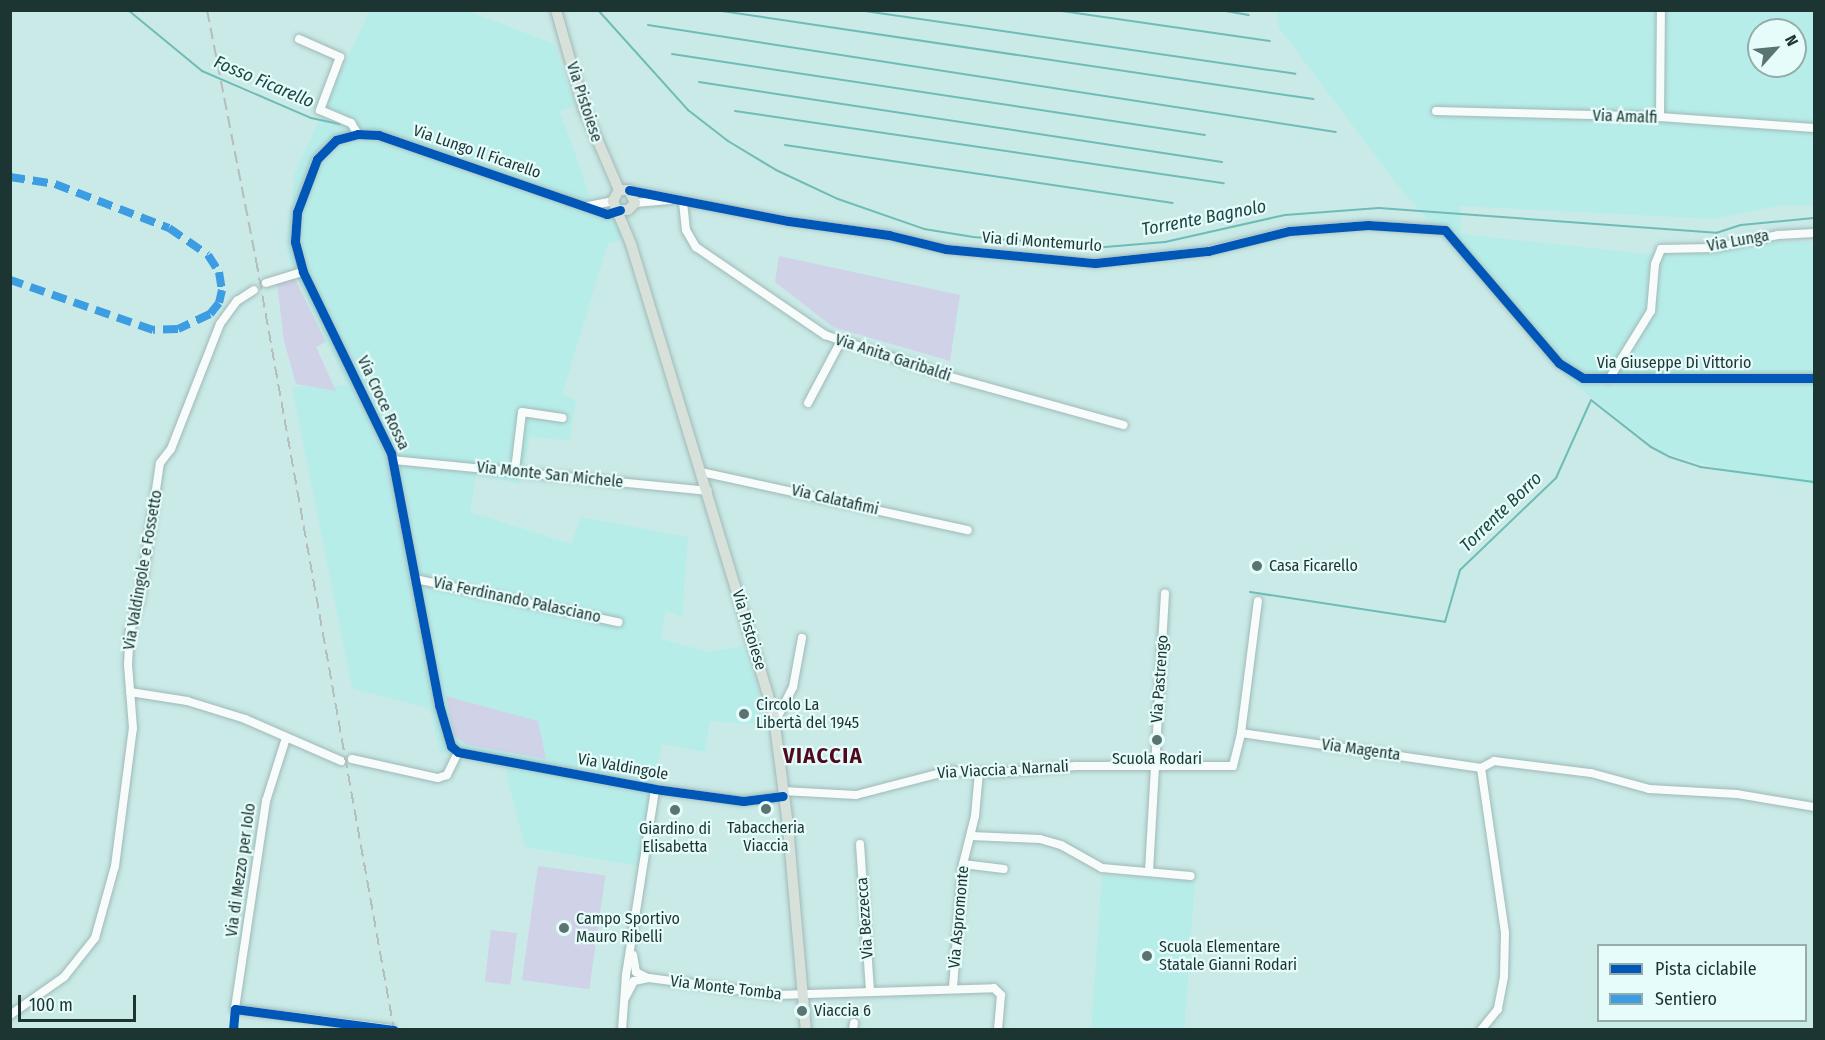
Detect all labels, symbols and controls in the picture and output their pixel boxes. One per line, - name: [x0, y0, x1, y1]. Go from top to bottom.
- north arrow: [1747, 18, 1807, 78]
- text: N: [1781, 32, 1802, 49]
- water label: Fosso Ficarello: [211, 51, 317, 113]
- street label: Via Pistoiese: [562, 60, 606, 144]
- street label: Via Amalfi: [1592, 106, 1658, 128]
- street label: Via Lungo Il Ficarello: [411, 121, 543, 183]
- water label: Torrente Bagnolo: [1140, 195, 1268, 241]
- street label: Via Lunga: [1706, 226, 1770, 256]
- street label: Via di Montemurlo: [981, 228, 1103, 256]
- street label: Via Anita Garibaldi: [833, 330, 953, 386]
- street label: Via Croce Rossa: [353, 353, 413, 453]
- street label: Via Giuseppe Di Vittorio: [1597, 353, 1751, 373]
- street label: Via Monte San Michele: [476, 458, 624, 492]
- water label: Torrente Borro: [1456, 468, 1546, 556]
- street label: Via Calatafimi: [789, 481, 881, 519]
- street label: Via Valdingole e Fossetto: [119, 488, 167, 652]
- place label: Casa Ficarello: [1269, 556, 1358, 576]
- marker: Casa Ficarello: [1250, 559, 1264, 573]
- street label: Via Ferdinando Palasciano: [431, 573, 603, 627]
- street label: Via Pistoiese: [728, 587, 770, 673]
- street label: Via Pastrengo: [1147, 634, 1173, 724]
- place label: Circolo La Libertà del 1945: [756, 695, 859, 733]
- marker: Circolo La Libertà del 1945: [737, 707, 751, 721]
- marker: Scuola Rodari: [1150, 733, 1164, 747]
- street label: Via Magenta: [1320, 735, 1402, 765]
- district label: VIACCIA: [783, 743, 863, 769]
- place label: Scuola Rodari: [1112, 749, 1202, 769]
- street label: Via Valdingole: [576, 750, 670, 784]
- street label: Via Viaccia a Narnali: [937, 757, 1069, 783]
- street label: Via di Mezzo per Iolo: [222, 802, 260, 938]
- marker: Tabaccheria Viaccia: [759, 802, 773, 816]
- marker: Giardino di Elisabetta: [668, 803, 682, 817]
- place label: Tabaccheria Viaccia: [727, 818, 805, 856]
- place label: Giardino di Elisabetta: [639, 819, 711, 857]
- street label: Via Aspromonte: [945, 865, 973, 969]
- street label: Via Bezzecca: [853, 877, 877, 959]
- place label: Campo Sportivo Mauro Ribelli: [576, 909, 680, 947]
- marker: Campo Sportivo Mauro Ribelli: [557, 921, 571, 935]
- place label: Scuola Elementare Statale Gianni Rodari: [1159, 937, 1297, 975]
- legend: [1597, 944, 1807, 1022]
- marker: Scuola Elementare Statale Gianni Rodari: [1140, 949, 1154, 963]
- text: Pista ciclabile: [1655, 958, 1757, 980]
- street label: Via Monte Tomba: [669, 972, 783, 1004]
- scale bar: [21, 983, 140, 1021]
- text: Sentiero: [1655, 988, 1717, 1010]
- text: 100 m: [29, 994, 73, 1016]
- place label: Viaccia 6: [814, 1001, 871, 1021]
- marker: Viaccia 6: [795, 1004, 809, 1018]

